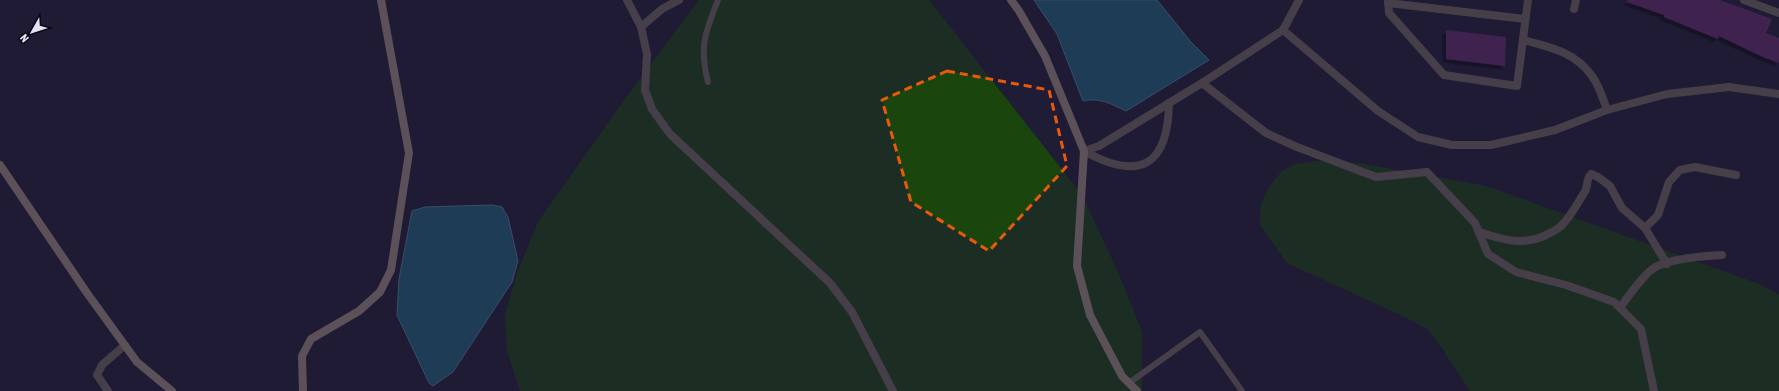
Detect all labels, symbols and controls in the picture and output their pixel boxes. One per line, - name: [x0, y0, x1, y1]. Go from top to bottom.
- north arrow: [12, 12, 52, 52]
- text: N: [18, 32, 31, 45]

